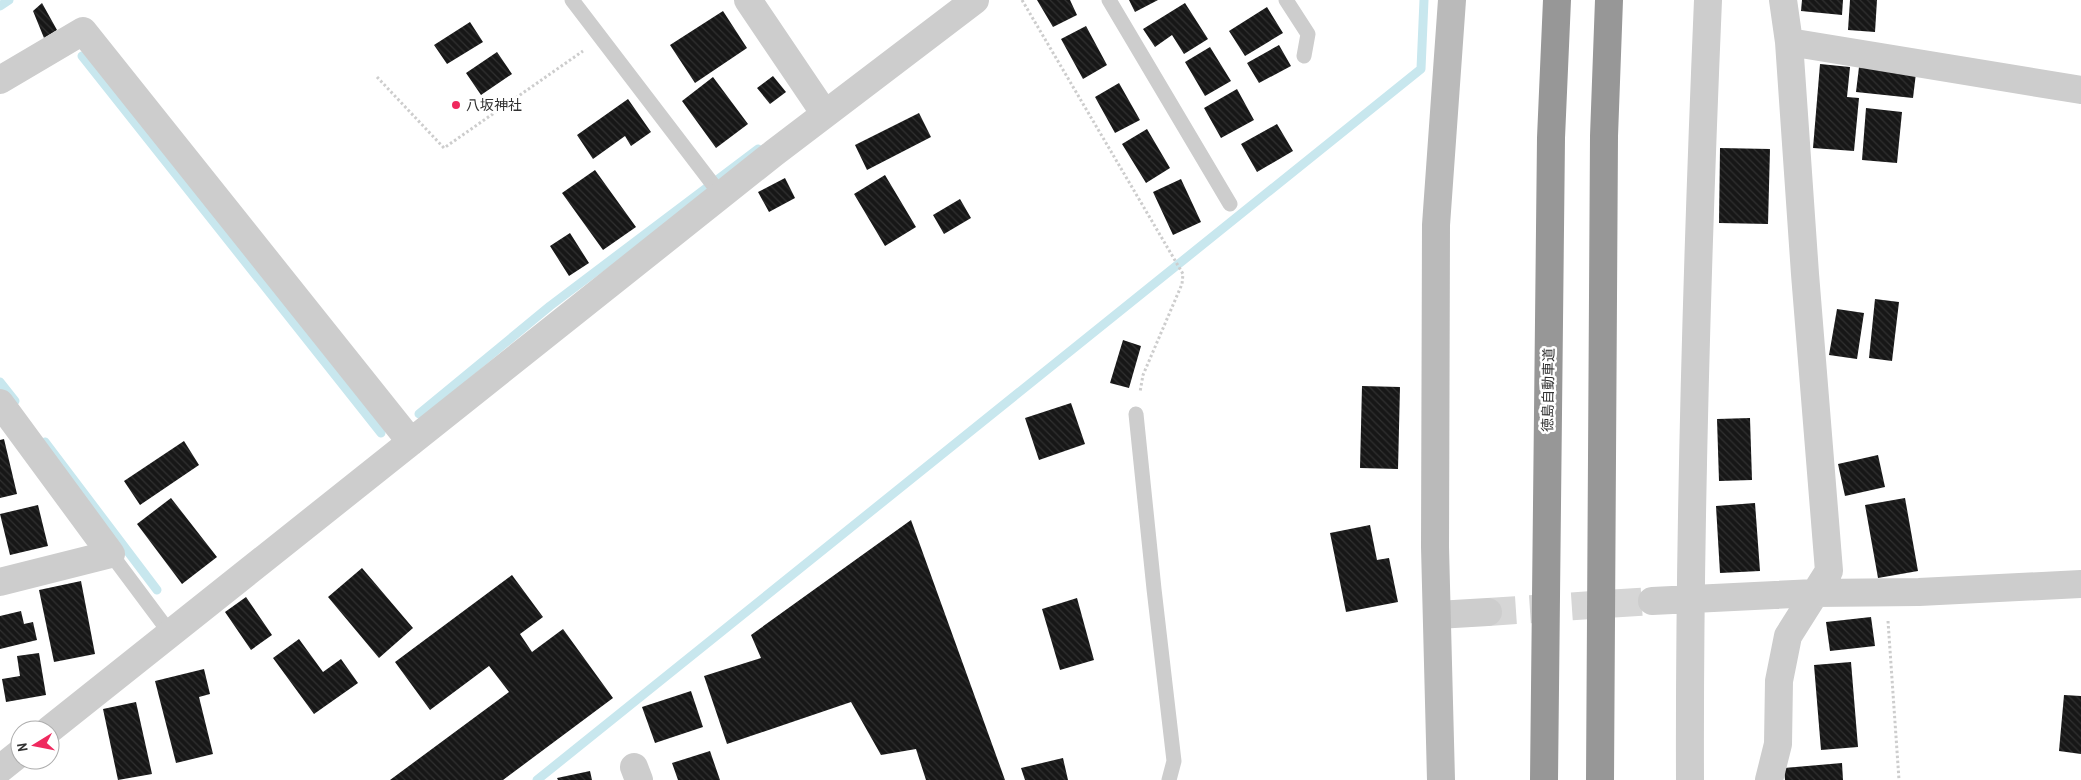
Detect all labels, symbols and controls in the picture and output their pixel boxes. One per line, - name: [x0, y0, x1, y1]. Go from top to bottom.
- place label: 八坂神社: [466, 96, 522, 114]
- marker: 八坂神社: [450, 99, 462, 111]
- street label: 徳島自動車道: [1538, 348, 1558, 432]
- north arrow: [10, 720, 60, 770]
- text: N: [13, 742, 32, 753]

